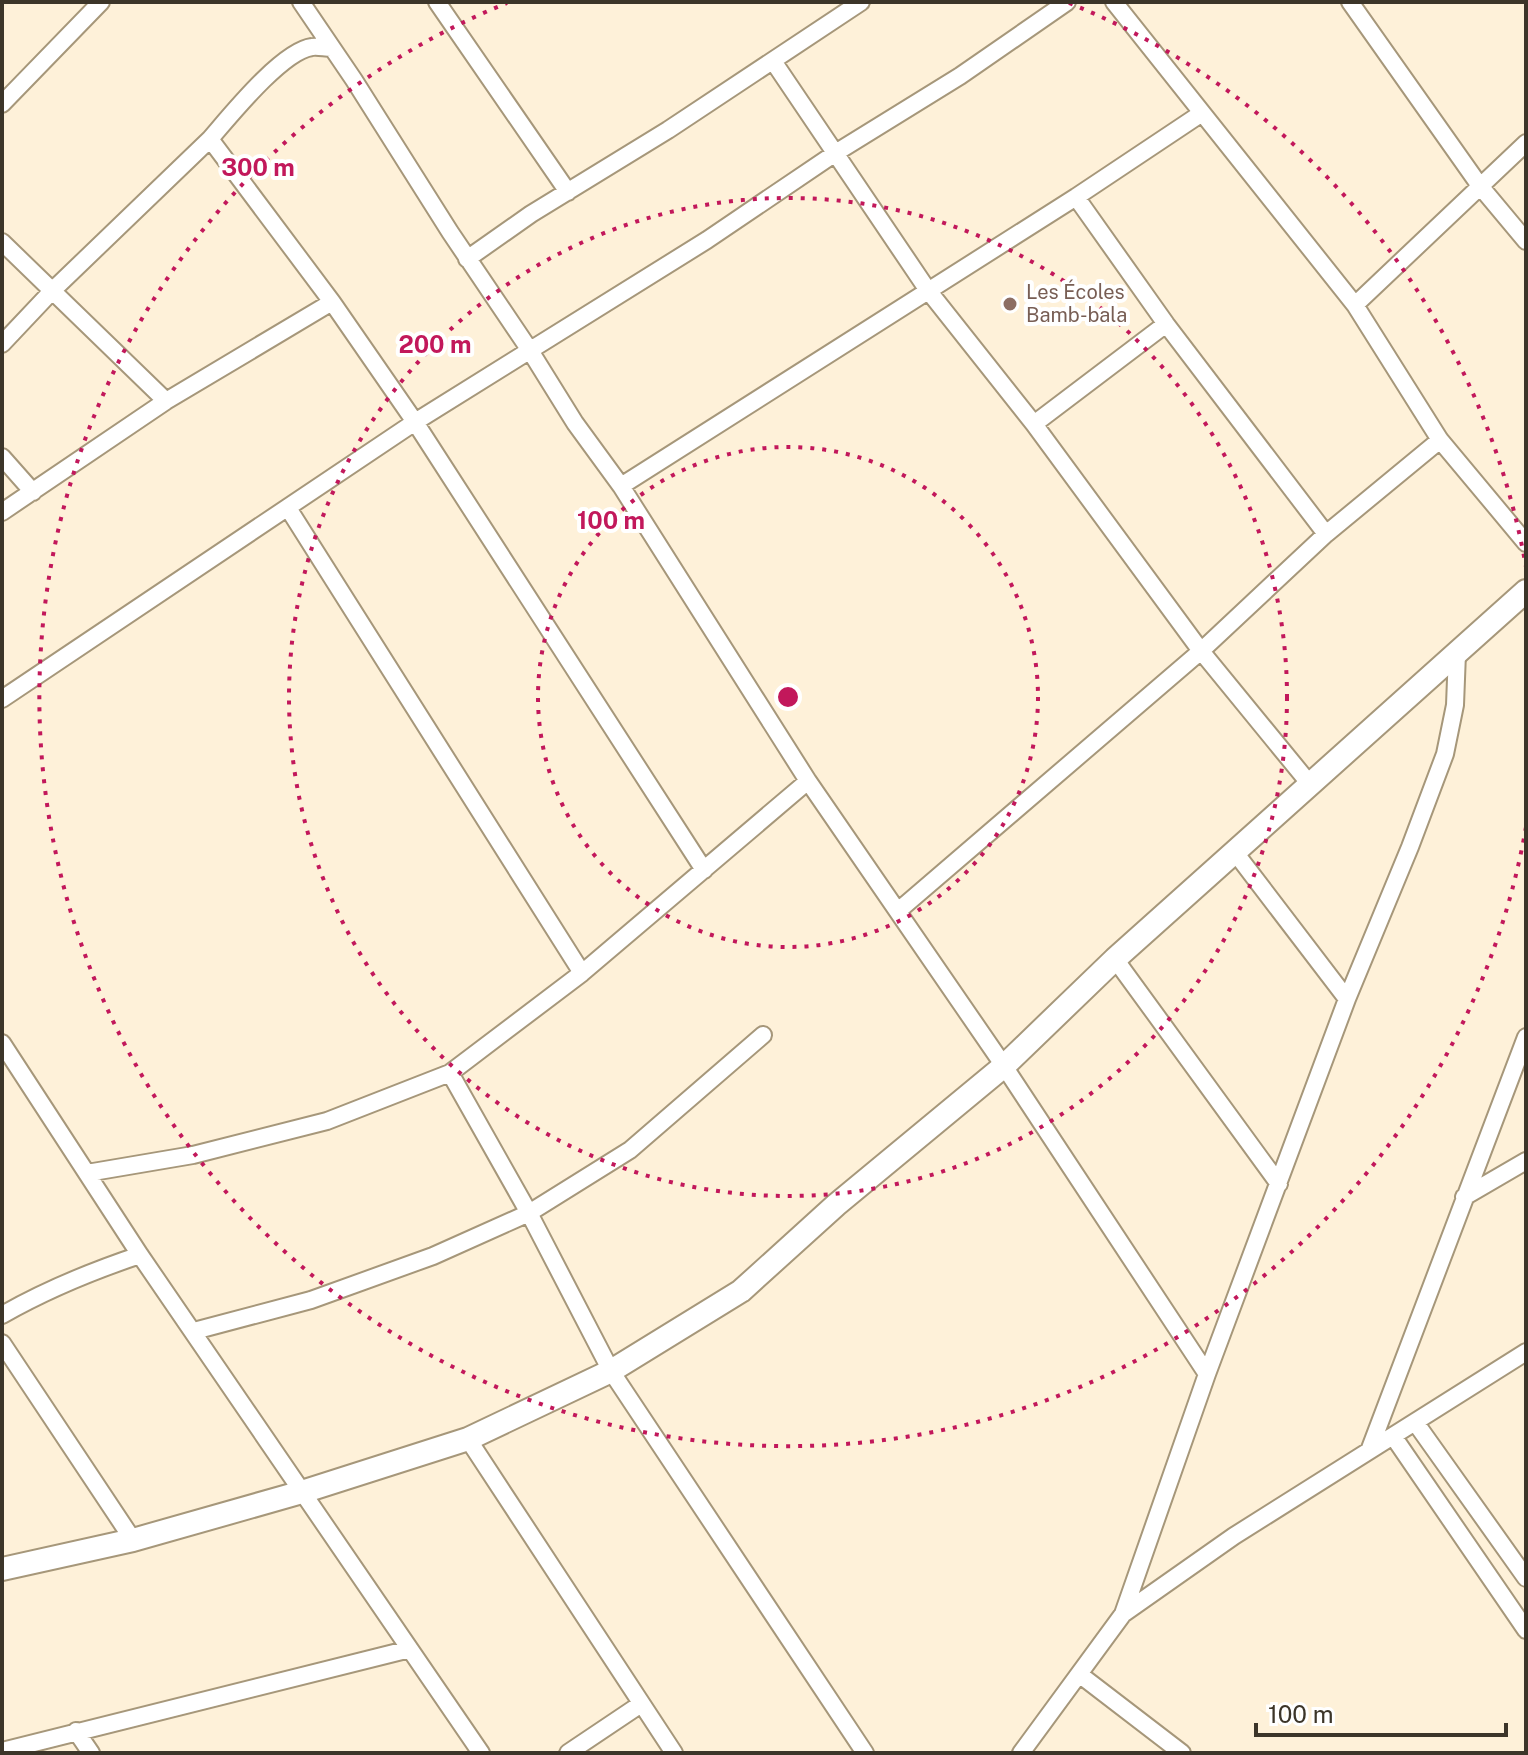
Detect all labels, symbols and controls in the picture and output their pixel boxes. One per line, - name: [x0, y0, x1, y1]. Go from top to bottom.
- text: 300 m: [221, 153, 295, 181]
- place label: Les Écoles Bamb-bala: [1026, 279, 1127, 327]
- marker: Les Écoles Bamb-bala: [1001, 295, 1019, 313]
- text: 200 m: [398, 330, 472, 358]
- text: 100 m: [577, 506, 645, 534]
- centre of rings: [774, 683, 802, 711]
- scale bar: [1256, 1687, 1506, 1737]
- text: 100 m: [1268, 1700, 1334, 1728]

